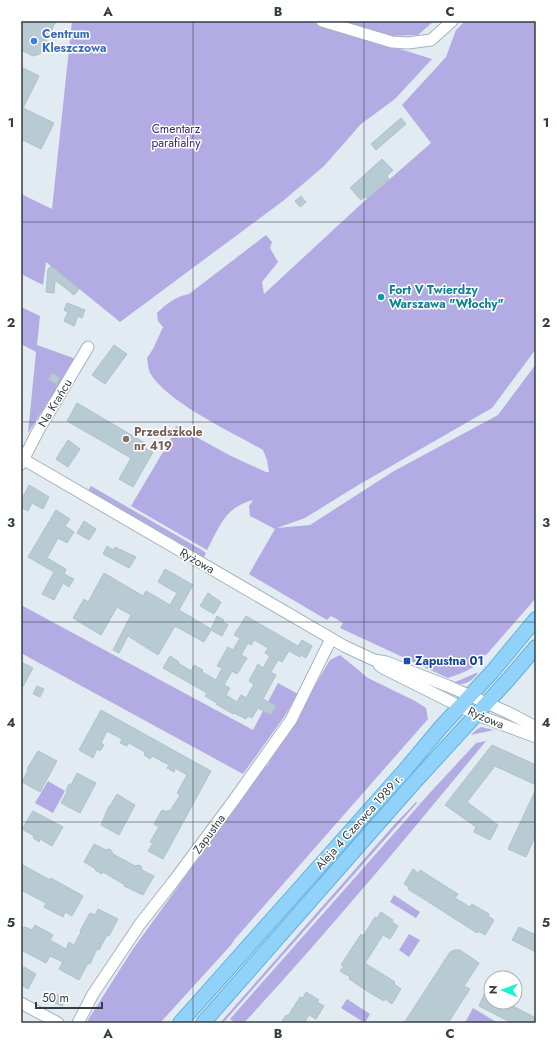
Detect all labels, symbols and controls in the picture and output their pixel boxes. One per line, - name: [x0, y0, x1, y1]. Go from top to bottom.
- text: A: [102, 2, 113, 21]
- text: B: [274, 2, 283, 21]
- text: C: [445, 2, 455, 21]
- place label: Centrum Kleszczowa: [42, 25, 107, 57]
- marker: Centrum Kleszczowa: [29, 36, 39, 46]
- text: 1: [8, 113, 14, 132]
- text: 1: [543, 113, 549, 132]
- park label: Cmentarz parafialny: [151, 120, 201, 152]
- place label: Fort V Twierdzy Warszawa "Włochy": [389, 281, 504, 313]
- marker: Fort V Twierdzy Warszawa "Włochy": [376, 292, 386, 302]
- text: 2: [7, 313, 15, 332]
- text: 2: [542, 313, 550, 332]
- street label: Na Krańcu: [33, 375, 77, 431]
- place label: Przedszkole nr 419: [134, 423, 203, 455]
- marker: Przedszkole nr 419: [121, 434, 131, 444]
- text: 3: [7, 513, 15, 532]
- text: 3: [542, 513, 550, 532]
- street label: Ryżowa: [176, 544, 218, 578]
- place label: Zapustna 01: [415, 652, 484, 670]
- marker: Zapustna 01: [402, 656, 412, 666]
- street label: Ryżowa: [465, 702, 507, 734]
- text: 4: [6, 713, 16, 732]
- text: 4: [541, 713, 551, 732]
- street label: Aleja 4 Czerwca 1989 r.: [311, 770, 407, 874]
- street label: Zapustna: [188, 810, 230, 858]
- text: 5: [7, 913, 15, 932]
- text: 5: [542, 913, 550, 932]
- north arrow: [483, 970, 523, 1010]
- scale bar: [36, 984, 102, 1010]
- text: N: [485, 985, 501, 994]
- text: 50 m: [42, 989, 69, 1007]
- text: A: [102, 1024, 113, 1043]
- text: B: [274, 1024, 283, 1043]
- text: C: [445, 1024, 455, 1043]

